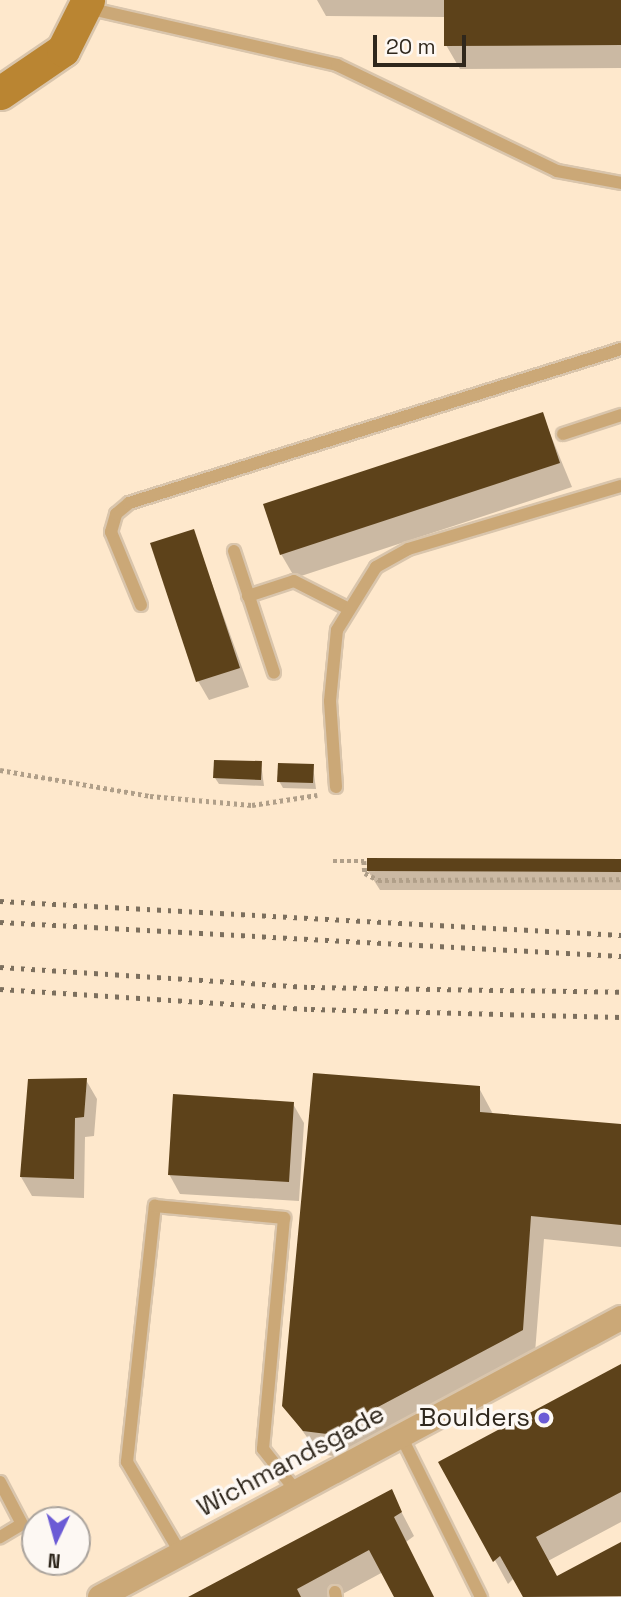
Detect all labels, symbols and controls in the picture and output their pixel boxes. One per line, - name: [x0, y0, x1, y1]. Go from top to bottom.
- scale bar: [376, 21, 469, 65]
- text: 20 m: [386, 33, 436, 60]
- street label: Wichmandsgade: [192, 1398, 390, 1524]
- place label: Boulders: [419, 1402, 530, 1434]
- marker: Boulders: [536, 1410, 552, 1426]
- north arrow: [21, 1506, 91, 1576]
- text: N: [47, 1547, 62, 1573]

